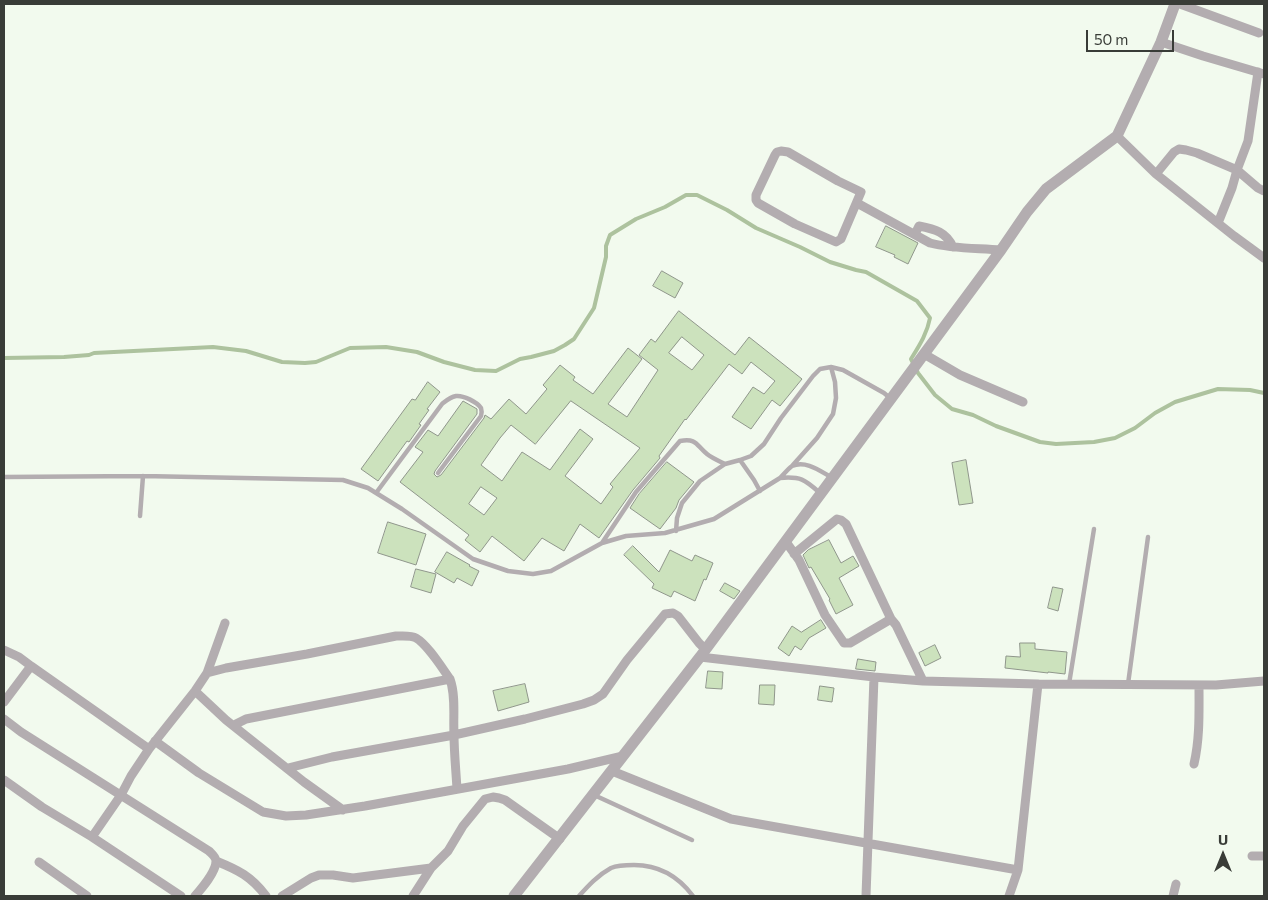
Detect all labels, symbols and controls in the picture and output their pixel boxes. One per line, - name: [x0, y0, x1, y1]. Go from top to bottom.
- scale bar: [1088, 20, 1176, 52]
- text: 50 m: [1094, 30, 1128, 48]
- north arrow: [1198, 830, 1248, 880]
- text: U: [1218, 831, 1228, 848]

